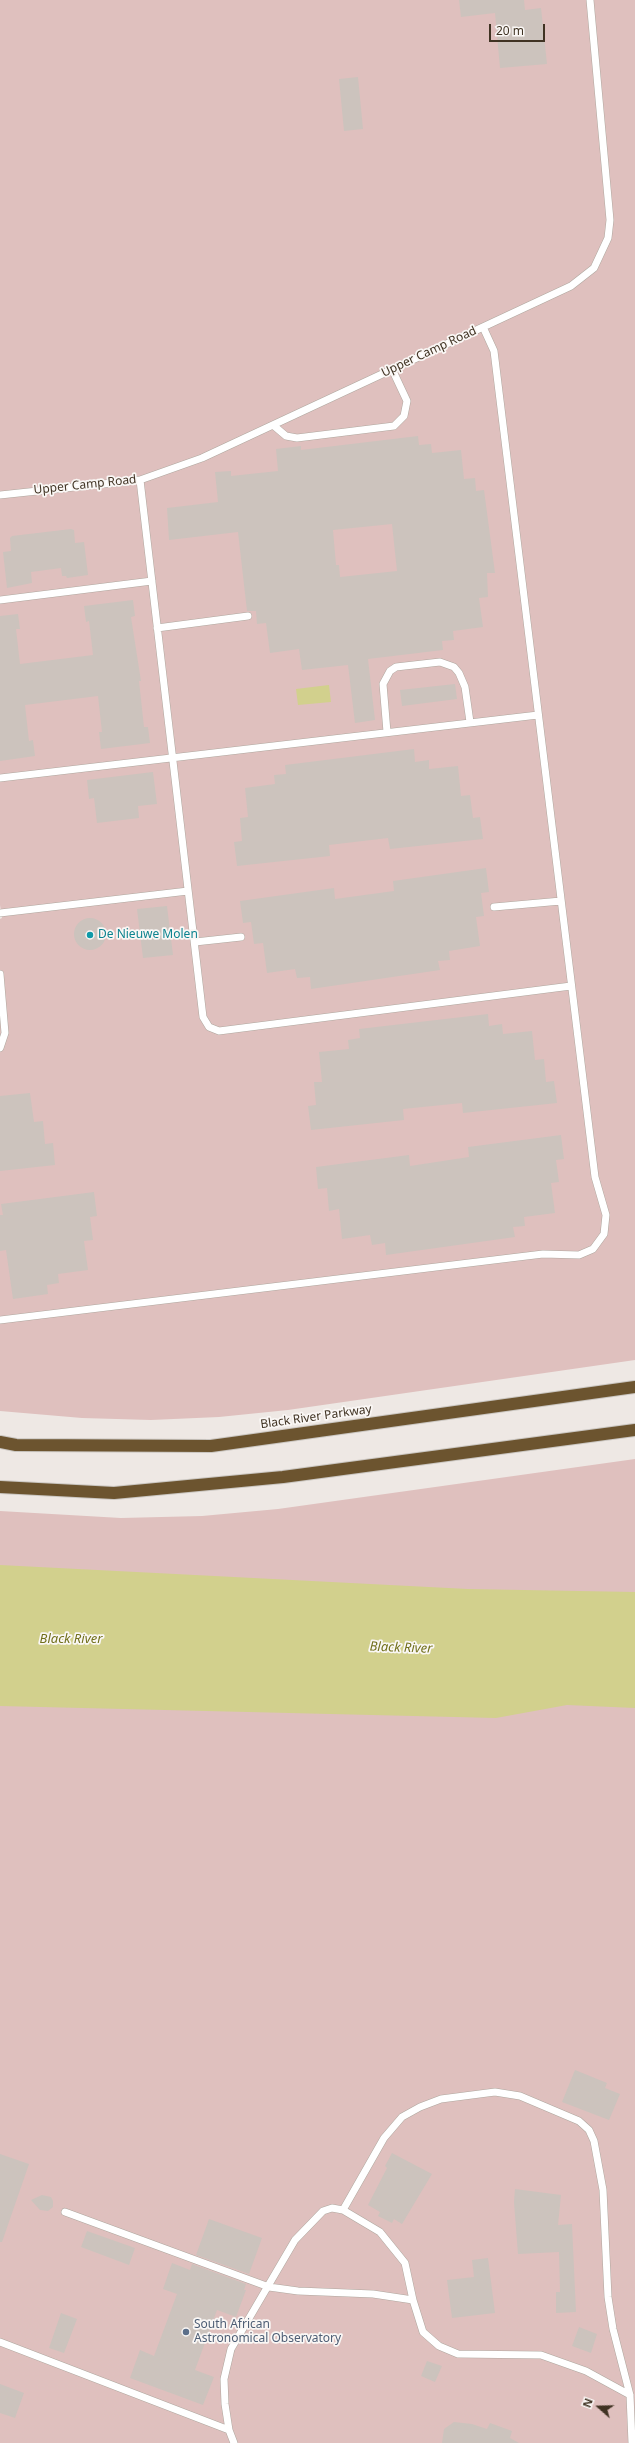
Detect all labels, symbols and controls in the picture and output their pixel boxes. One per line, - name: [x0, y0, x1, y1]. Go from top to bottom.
- scale bar: [491, 16, 547, 42]
- text: 20 m: [496, 22, 524, 39]
- street label: Upper Camp Road: [379, 324, 479, 380]
- street label: Upper Camp Road: [33, 472, 137, 498]
- place label: De Nieuwe Molen: [98, 928, 198, 942]
- marker: De Nieuwe Molen: [85, 930, 95, 940]
- street label: Black River Parkway: [260, 1402, 372, 1432]
- water label: Black River: [40, 1631, 102, 1647]
- water label: Black River: [369, 1639, 433, 1657]
- place label: South African Astronomical Observatory: [194, 2318, 341, 2346]
- marker: South African Astronomical Observatory: [181, 2327, 191, 2337]
- north arrow: [579, 2387, 619, 2427]
- text: N: [579, 2396, 596, 2410]

